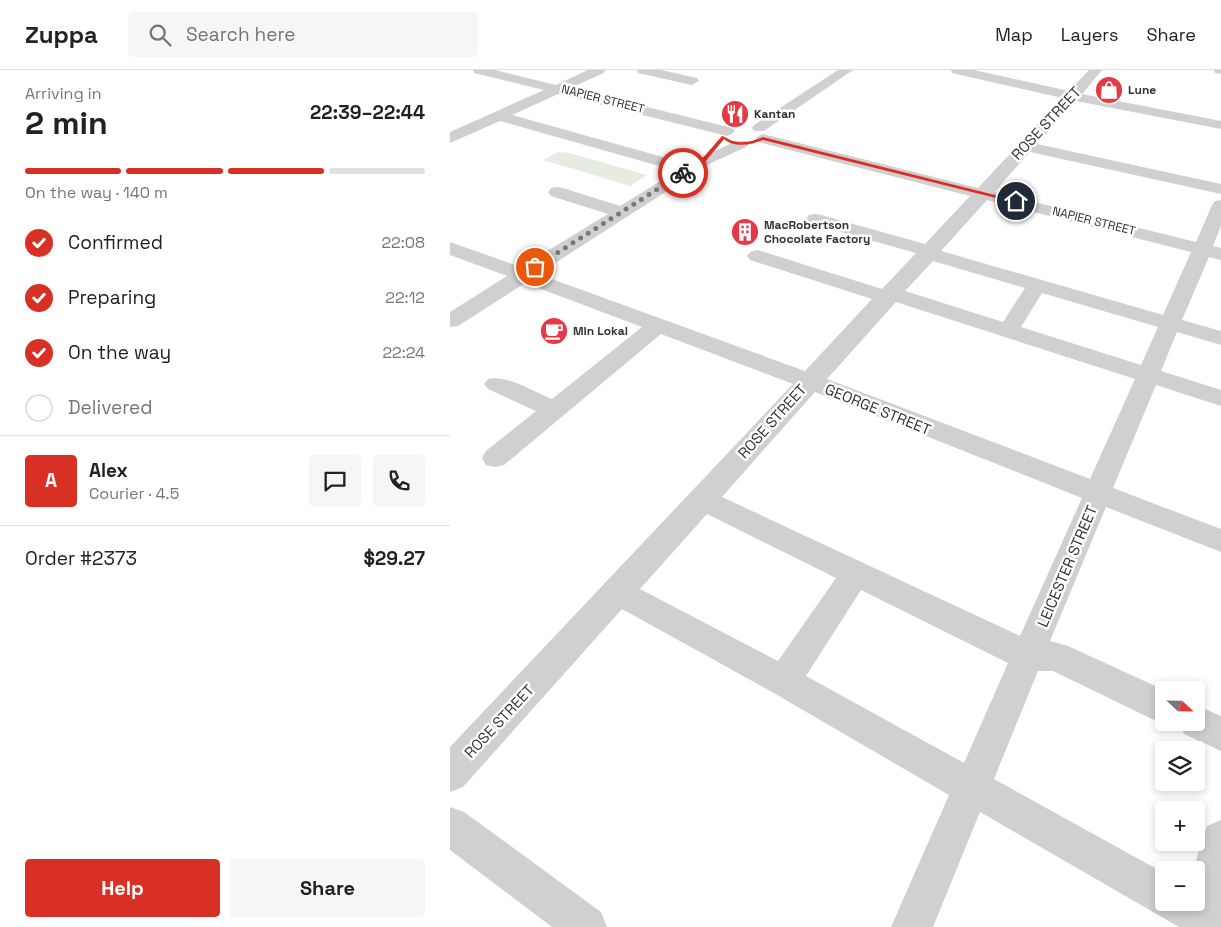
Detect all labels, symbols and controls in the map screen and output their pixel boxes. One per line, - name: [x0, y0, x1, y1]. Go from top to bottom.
- search box: [128, 12, 478, 57]
- text: Zuppa: [25, 19, 98, 50]
- icon: search: [146, 21, 174, 49]
- text: Search here: [186, 22, 295, 47]
- text: Map: [995, 23, 1033, 46]
- text: Layers: [1061, 23, 1118, 46]
- text: Share: [1146, 23, 1196, 46]
- shop icon: Lune: [1094, 75, 1124, 105]
- street label: NAPIER STREET: [560, 81, 646, 117]
- street label: ROSE STREET: [1007, 82, 1085, 164]
- place label: Lune: [1128, 82, 1156, 98]
- text: Arriving in: [25, 83, 102, 104]
- restaurant icon: Kantan: [720, 99, 750, 129]
- text: 22:39–22:44: [310, 100, 425, 125]
- text: 2 min: [25, 103, 108, 143]
- place label: Kantan: [754, 106, 795, 122]
- courier: [658, 148, 708, 198]
- icon: bike: [669, 159, 697, 187]
- pin: [995, 180, 1037, 222]
- text: On the way · 140 m: [25, 182, 168, 203]
- icon: home: [1002, 187, 1030, 215]
- street label: NAPIER STREET: [1051, 203, 1137, 239]
- building icon: MacRobertson Chocolate Factory: [730, 217, 760, 247]
- place label: MacRobertson Chocolate Factory: [764, 217, 870, 247]
- icon: check: [25, 229, 53, 257]
- text: Confirmed: [68, 230, 163, 255]
- text: 22:08: [381, 232, 425, 253]
- pin: [514, 246, 556, 288]
- icon: bag: [521, 253, 549, 281]
- icon: check: [25, 284, 53, 312]
- text: Preparing: [68, 285, 156, 310]
- text: 22:12: [385, 287, 425, 308]
- cafe icon: Min Lokal: [539, 316, 569, 346]
- place label: Min Lokal: [573, 323, 628, 339]
- icon: check: [25, 339, 53, 367]
- text: On the way: [68, 340, 171, 365]
- text: 22:24: [382, 342, 425, 363]
- street label: GEORGE STREET: [822, 379, 934, 439]
- street label: ROSE STREET: [734, 380, 811, 462]
- text: Delivered: [68, 395, 153, 420]
- button: chat: [309, 455, 361, 507]
- button: phone: [373, 455, 425, 507]
- text: Alex: [89, 458, 128, 483]
- text: A: [45, 468, 57, 493]
- text: Courier · 4.5: [89, 483, 179, 504]
- street label: LEICESTER STREET: [1033, 502, 1101, 630]
- text: Order #2373: [25, 546, 137, 571]
- text: $29.27: [363, 546, 425, 571]
- street label: ROSE STREET: [460, 680, 538, 762]
- north arrow: [1155, 681, 1205, 731]
- map controls: [1155, 681, 1205, 911]
- button: layers: [1155, 741, 1205, 791]
- button: +: [1155, 801, 1205, 851]
- button: Help: [25, 859, 220, 917]
- button: Share: [230, 859, 425, 917]
- button: −: [1155, 861, 1205, 911]

